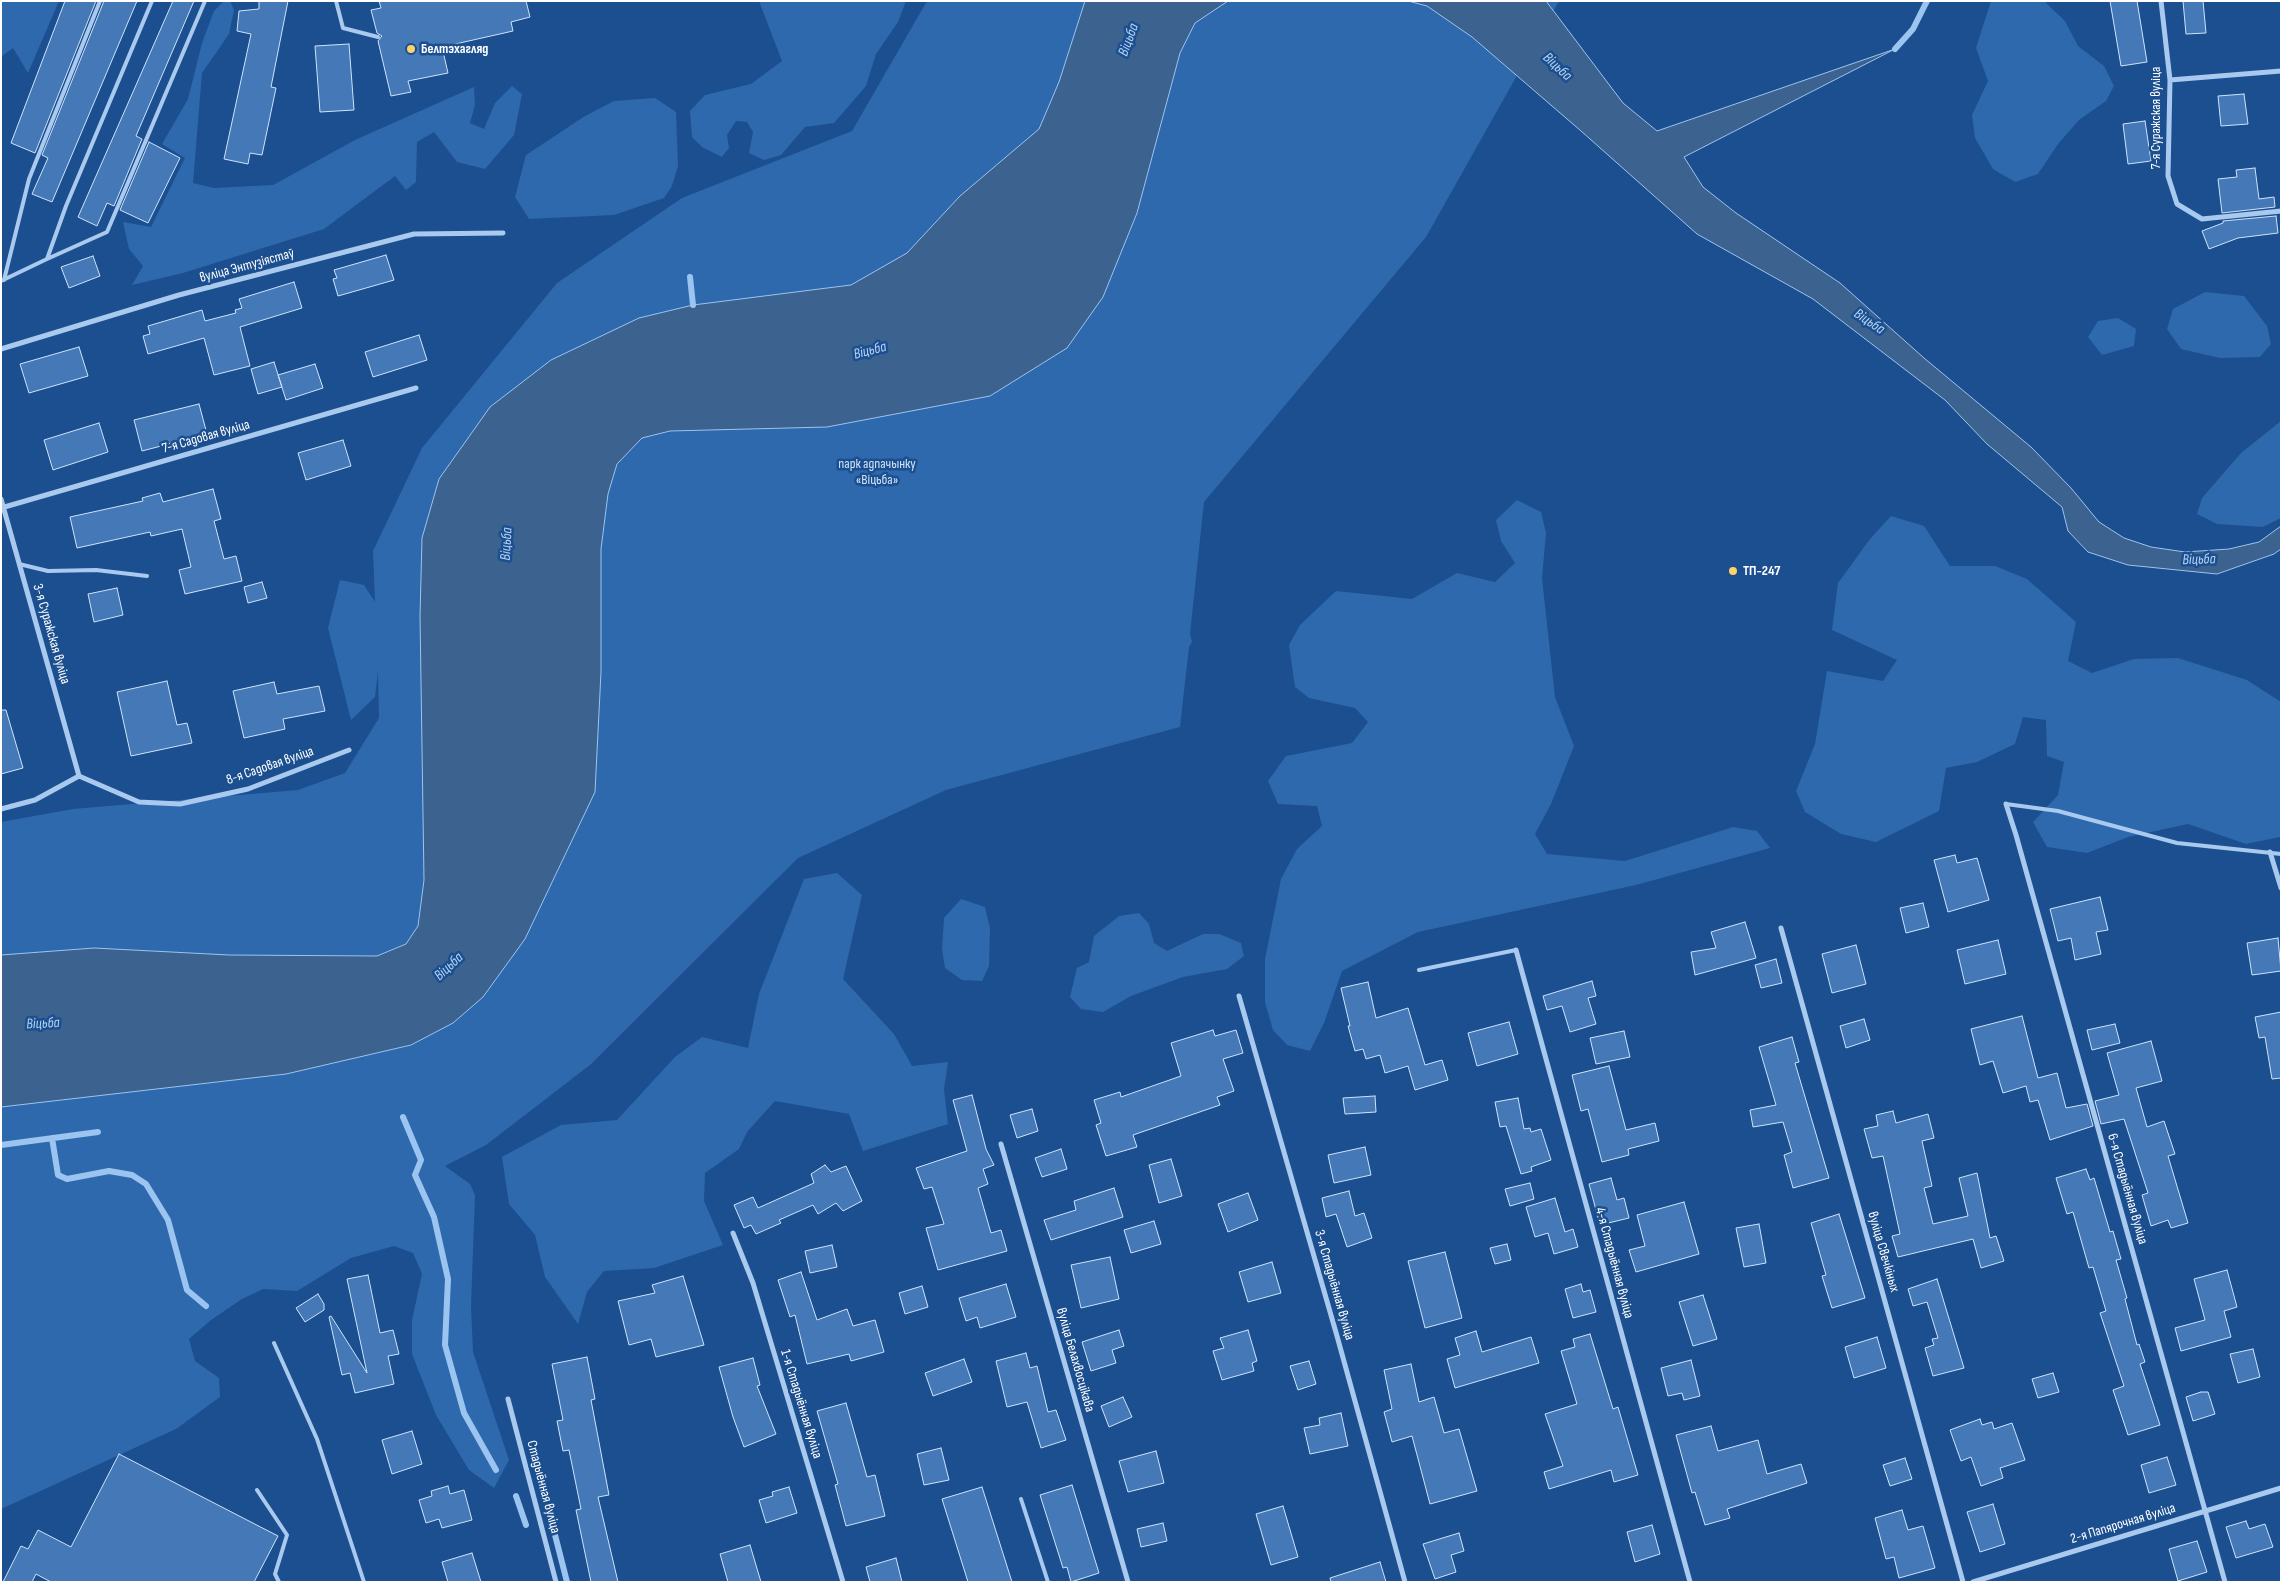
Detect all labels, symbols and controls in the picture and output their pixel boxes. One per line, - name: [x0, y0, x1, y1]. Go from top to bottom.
- water label: Віцьба: [1115, 21, 1143, 59]
- place label: Белтэхагляд: [421, 41, 488, 57]
- marker: Белтэхагляд: [405, 43, 417, 55]
- water label: Віцьба: [1539, 49, 1575, 85]
- street label: 7-я Суражская вуліца: [2148, 67, 2164, 169]
- street label: вуліца Энтузіястаў: [198, 245, 296, 287]
- water label: Віцьба: [1850, 305, 1888, 339]
- water label: Віцьба: [852, 338, 888, 364]
- street label: 7-я Садовая вуліца: [160, 416, 252, 458]
- park label: парк адпачынку «Віцьба»: [838, 456, 916, 488]
- water label: Віцьба: [497, 527, 517, 561]
- water label: Віцьба: [2182, 550, 2216, 570]
- place label: ТП-247: [1743, 563, 1780, 579]
- marker: ТП-247: [1727, 565, 1739, 577]
- street label: 3-я Суражская вуліца: [29, 582, 73, 686]
- street label: 8-я Садовая вуліца: [224, 743, 316, 789]
- water label: Віцьба: [431, 949, 467, 985]
- water label: Віцьба: [26, 1014, 60, 1034]
- street label: 6-я Стадыённая вуліца: [2103, 1132, 2151, 1246]
- street label: 4-я Стадыённая вуліца: [1591, 1206, 1637, 1320]
- street label: вуліца Свечкіных: [1863, 1210, 1903, 1294]
- street label: 3-я Стадыённая вуліца: [1310, 1228, 1358, 1342]
- street label: вуліца Белахвосцікава: [1052, 1306, 1098, 1414]
- street label: 1-я Стадыённая вуліца: [776, 1347, 826, 1461]
- street label: Стадыённая вуліца: [523, 1439, 563, 1535]
- street label: 2-я Папярочная вуліца: [2069, 1500, 2177, 1548]

